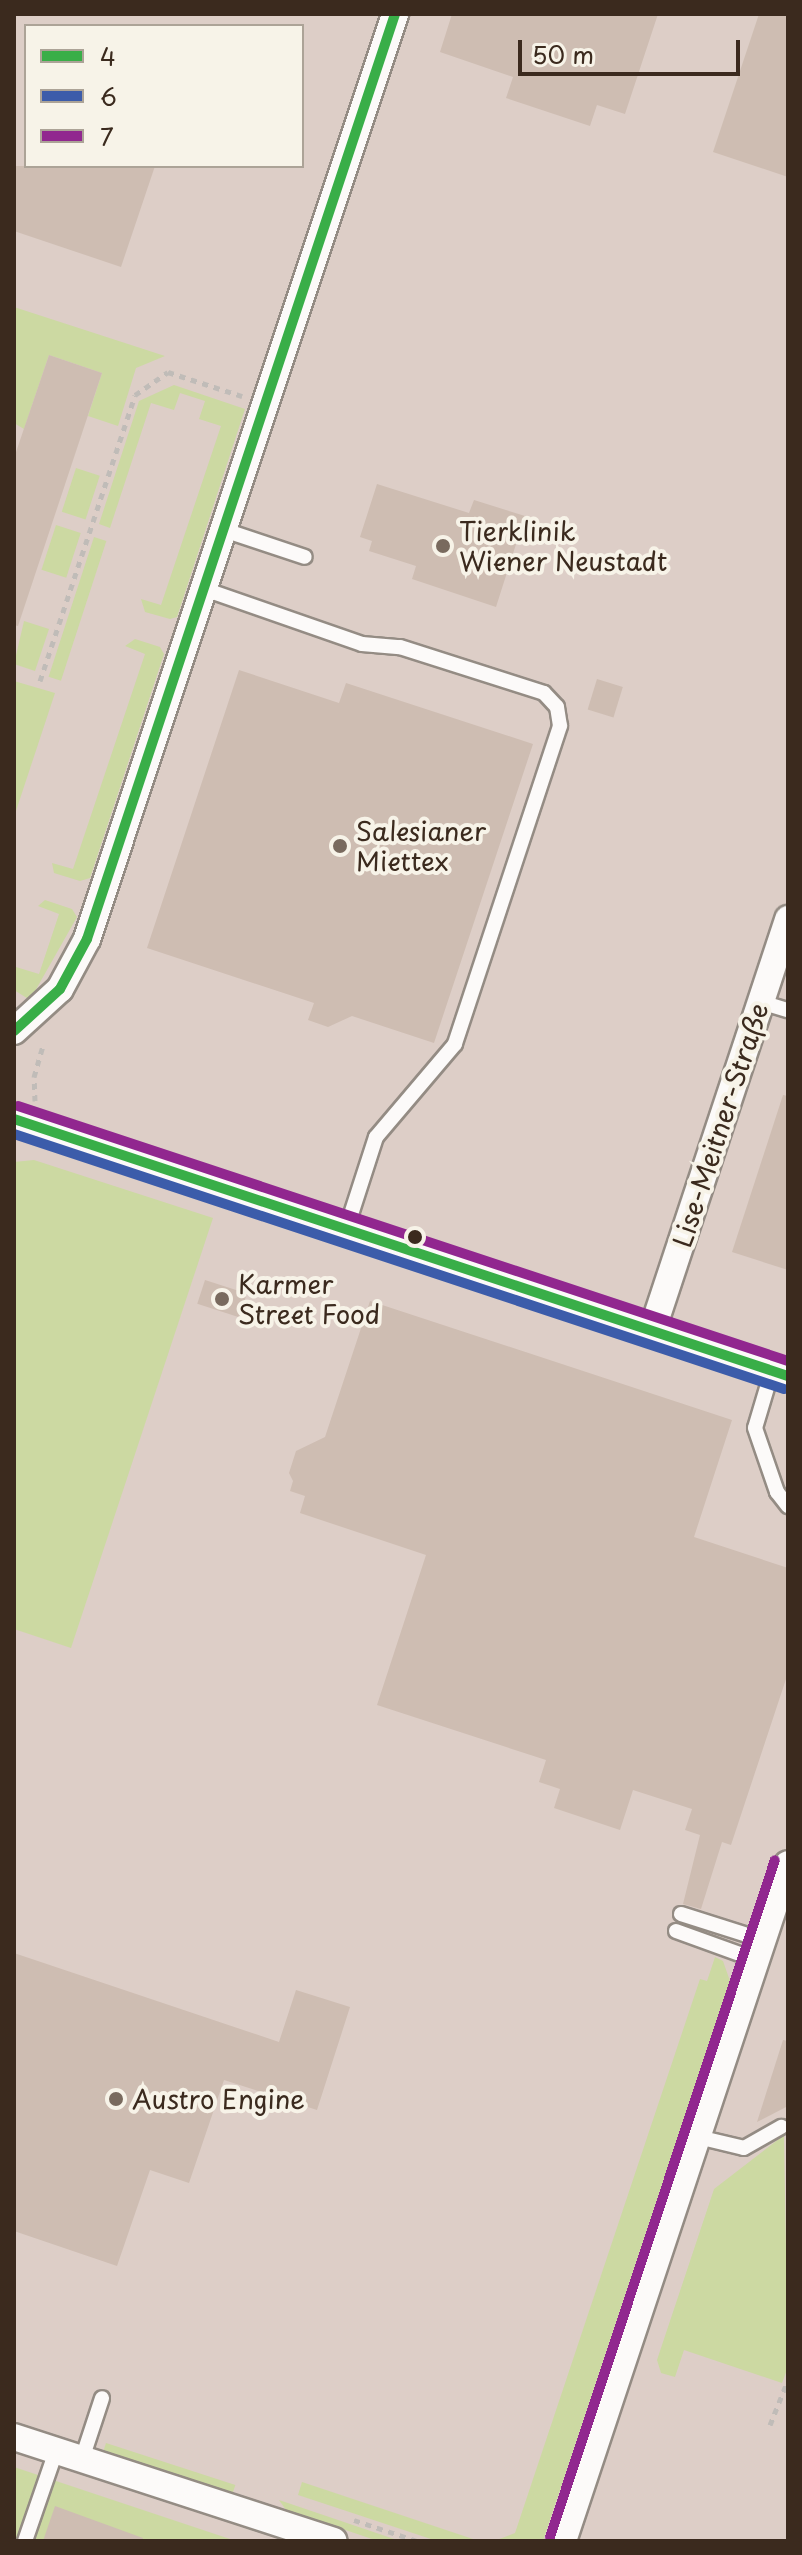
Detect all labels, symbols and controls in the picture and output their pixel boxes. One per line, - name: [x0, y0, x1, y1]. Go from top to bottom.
- legend: [24, 24, 304, 168]
- scale bar: [522, 24, 744, 74]
- text: 50 m: [532, 36, 594, 72]
- text: 4: [100, 38, 116, 74]
- text: 6: [100, 78, 117, 114]
- text: 7: [100, 118, 114, 154]
- place label: Tierklinik Wiener Neustadt: [459, 515, 669, 576]
- marker: Tierklinik Wiener Neustadt: [434, 537, 452, 555]
- place label: Salesianer Miettex: [356, 815, 486, 876]
- marker: Salesianer Miettex: [331, 837, 349, 855]
- street label: Lise-Meitner-Straße: [666, 999, 774, 1251]
- unlabelled marker: [407, 1229, 423, 1245]
- place label: Karmer Street Food: [238, 1268, 383, 1330]
- marker: Karmer Street Food: [213, 1290, 231, 1308]
- place label: Austro Engine: [132, 2083, 307, 2115]
- marker: Austro Engine: [107, 2090, 125, 2108]

